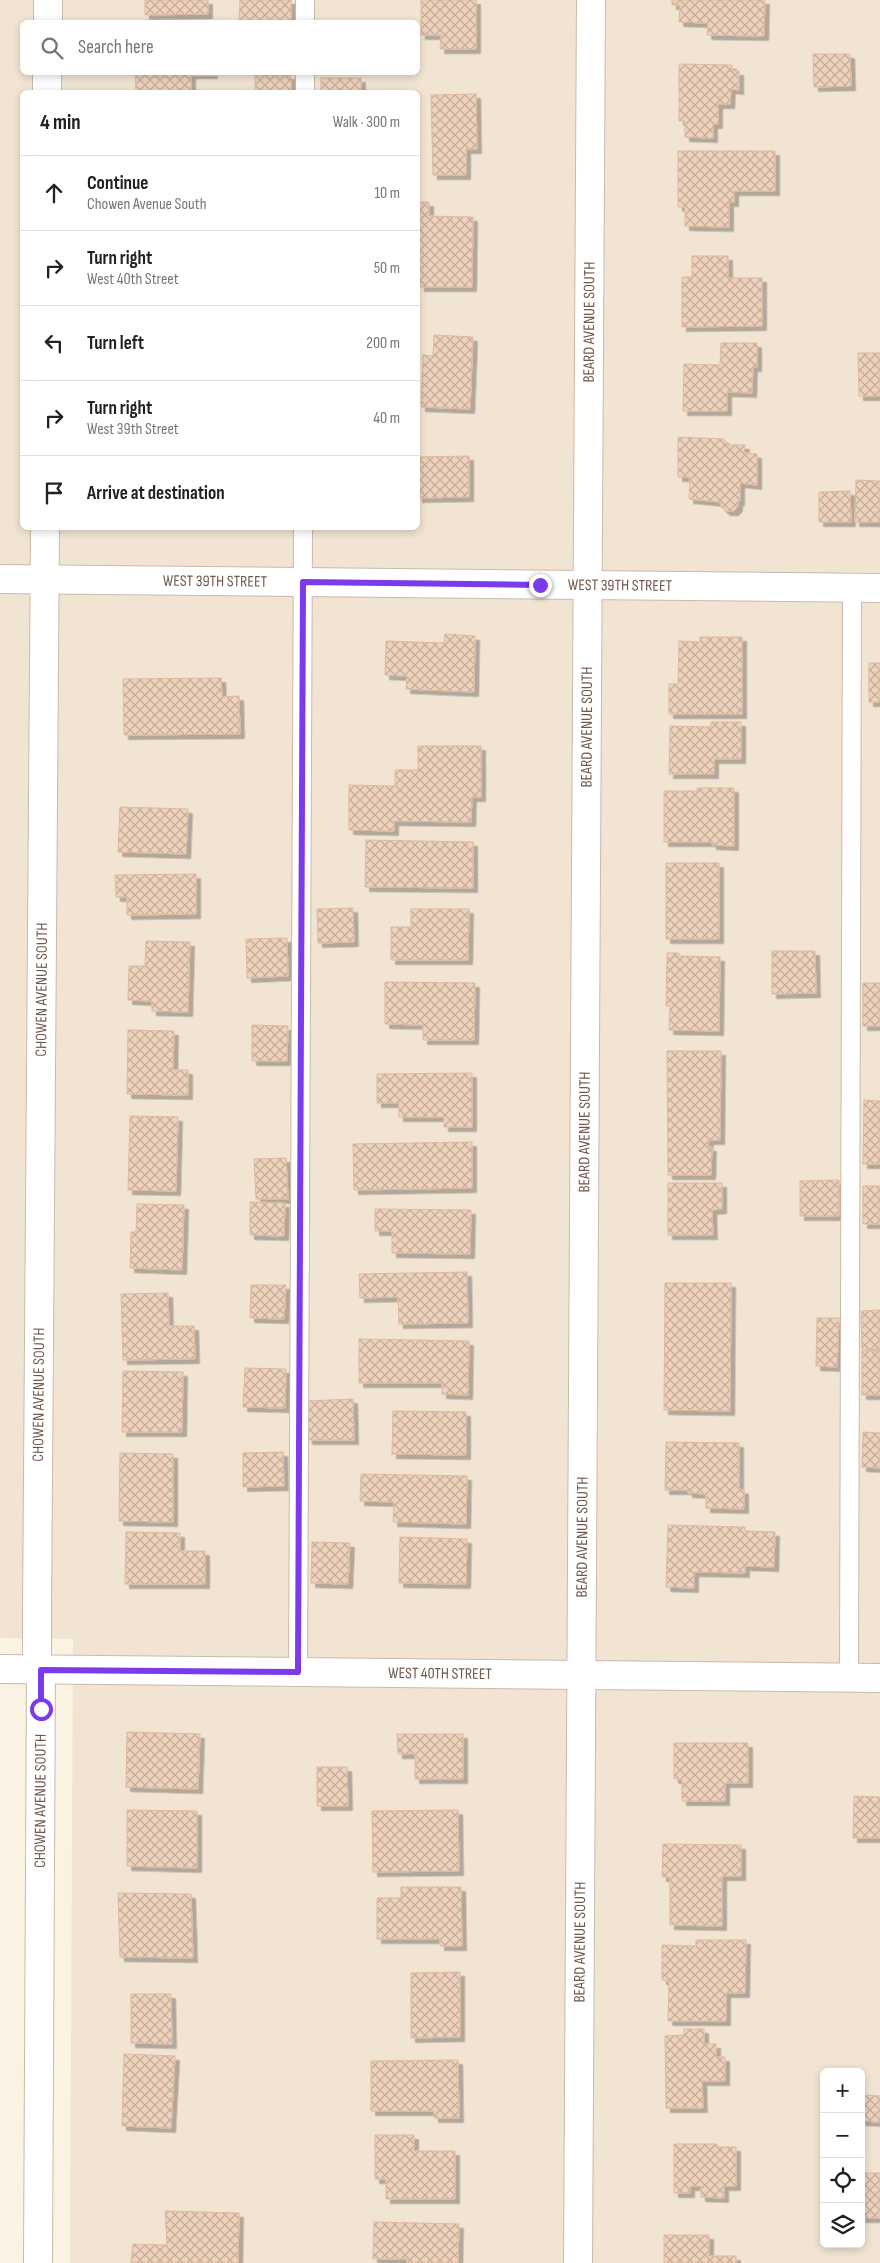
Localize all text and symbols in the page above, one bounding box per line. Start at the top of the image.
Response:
search box [20,20,420,75]
icon: search [38,34,66,62]
text: Search here [78,36,154,59]
text: 4 min [40,110,81,135]
text: Walk · 300 m [333,113,400,132]
text: Continue [87,172,148,195]
icon: ahead [40,179,68,207]
text: 10 m [374,184,400,203]
text: Chowen Avenue South [87,195,207,214]
text: Turn right [87,247,152,270]
icon: right [40,254,68,282]
text: 50 m [374,259,400,278]
street label: BEARD AVENUE SOUTH [579,261,599,383]
text: West 40th Street [87,270,179,289]
icon: left [40,329,68,357]
text: Turn left [87,332,144,355]
text: 200 m [366,334,400,353]
text: Turn right [87,397,152,420]
icon: right [40,404,68,432]
text: 40 m [373,409,400,428]
text: West 39th Street [87,420,179,439]
icon: arrive [40,479,68,507]
text: Arrive at destination [87,482,225,505]
street label: WEST 39TH STREET [163,571,268,591]
route end [529,574,552,597]
street label: WEST 39TH STREET [568,575,673,595]
street label: BEARD AVENUE SOUTH [577,666,597,788]
street label: CHOWEN AVENUE SOUTH [32,923,52,1057]
street label: BEARD AVENUE SOUTH [575,1071,594,1193]
street label: CHOWEN AVENUE SOUTH [29,1328,49,1462]
street label: BEARD AVENUE SOUTH [572,1476,592,1598]
street label: WEST 40TH STREET [388,1663,492,1684]
route start [30,1698,53,1721]
street label: CHOWEN AVENUE SOUTH [30,1734,50,1868]
street label: BEARD AVENUE SOUTH [570,1881,590,2003]
map controls [820,2068,865,2248]
button: + [820,2068,865,2113]
button: − [820,2113,865,2158]
button: locate [820,2158,865,2203]
button: layers [820,2203,865,2248]

